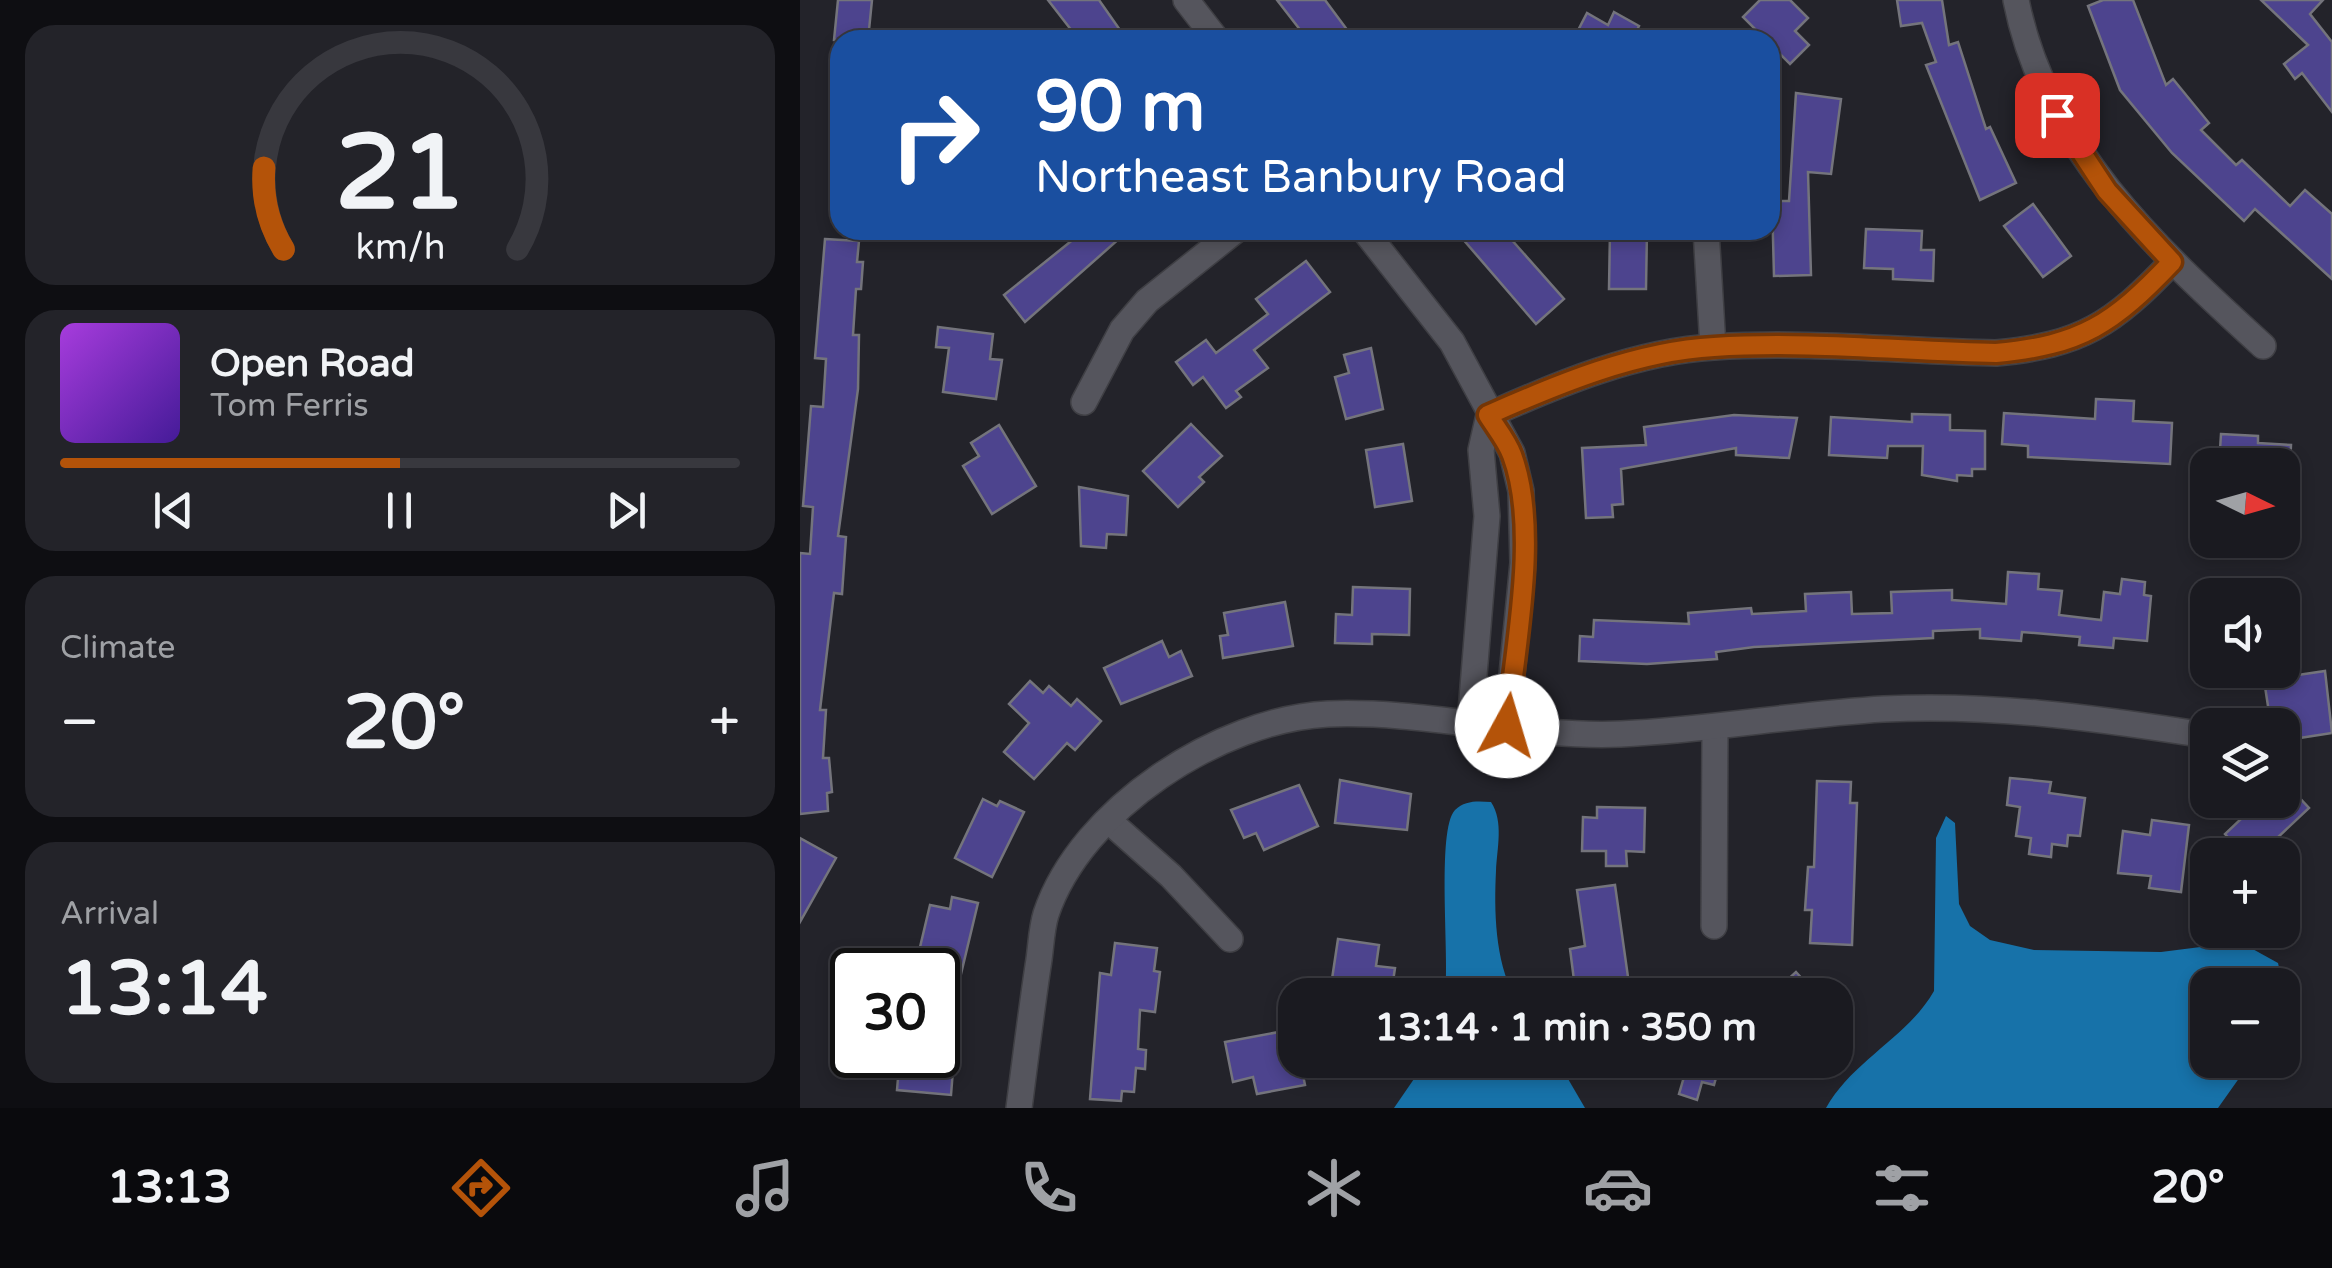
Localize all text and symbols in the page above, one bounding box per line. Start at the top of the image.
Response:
text: 90 m [1035,66,1205,150]
icon: right [870,70,1000,200]
pin [2015,73,2100,158]
icon: arrive [2030,88,2085,143]
text: 21 [335,112,465,237]
text: Northeast Banbury Road [1035,151,1567,205]
text: km/h [355,226,445,269]
text: Open Road [210,341,415,387]
text: Tom Ferris [210,387,369,425]
north arrow [2190,448,2300,558]
map controls [2190,448,2300,1078]
icon: previous [146,483,201,538]
icon: pause [372,483,427,538]
icon: next [599,483,654,538]
button: sound [2190,578,2300,688]
text: Climate [60,629,175,667]
position arrow [1455,674,1559,778]
text: 20° [343,678,465,768]
text: − [60,690,99,756]
text: + [709,690,740,756]
button: layers [2190,708,2300,818]
button: + [2190,838,2300,948]
text: Arrival [60,895,159,933]
text: 13:14 [60,944,268,1034]
speed limit sign: 30 [830,948,960,1078]
button: − [2190,968,2300,1078]
text: 13:14 · 1 min · 350 m [1374,1005,1757,1051]
icon: directions [446,1153,516,1223]
icon: music [730,1153,800,1223]
icon: phone [1014,1153,1084,1223]
icon: climate [1299,1153,1369,1223]
icon: car [1583,1153,1653,1223]
icon: filters [1867,1153,1937,1223]
text: 13:13 [107,1161,232,1215]
text: 20° [2151,1161,2225,1215]

